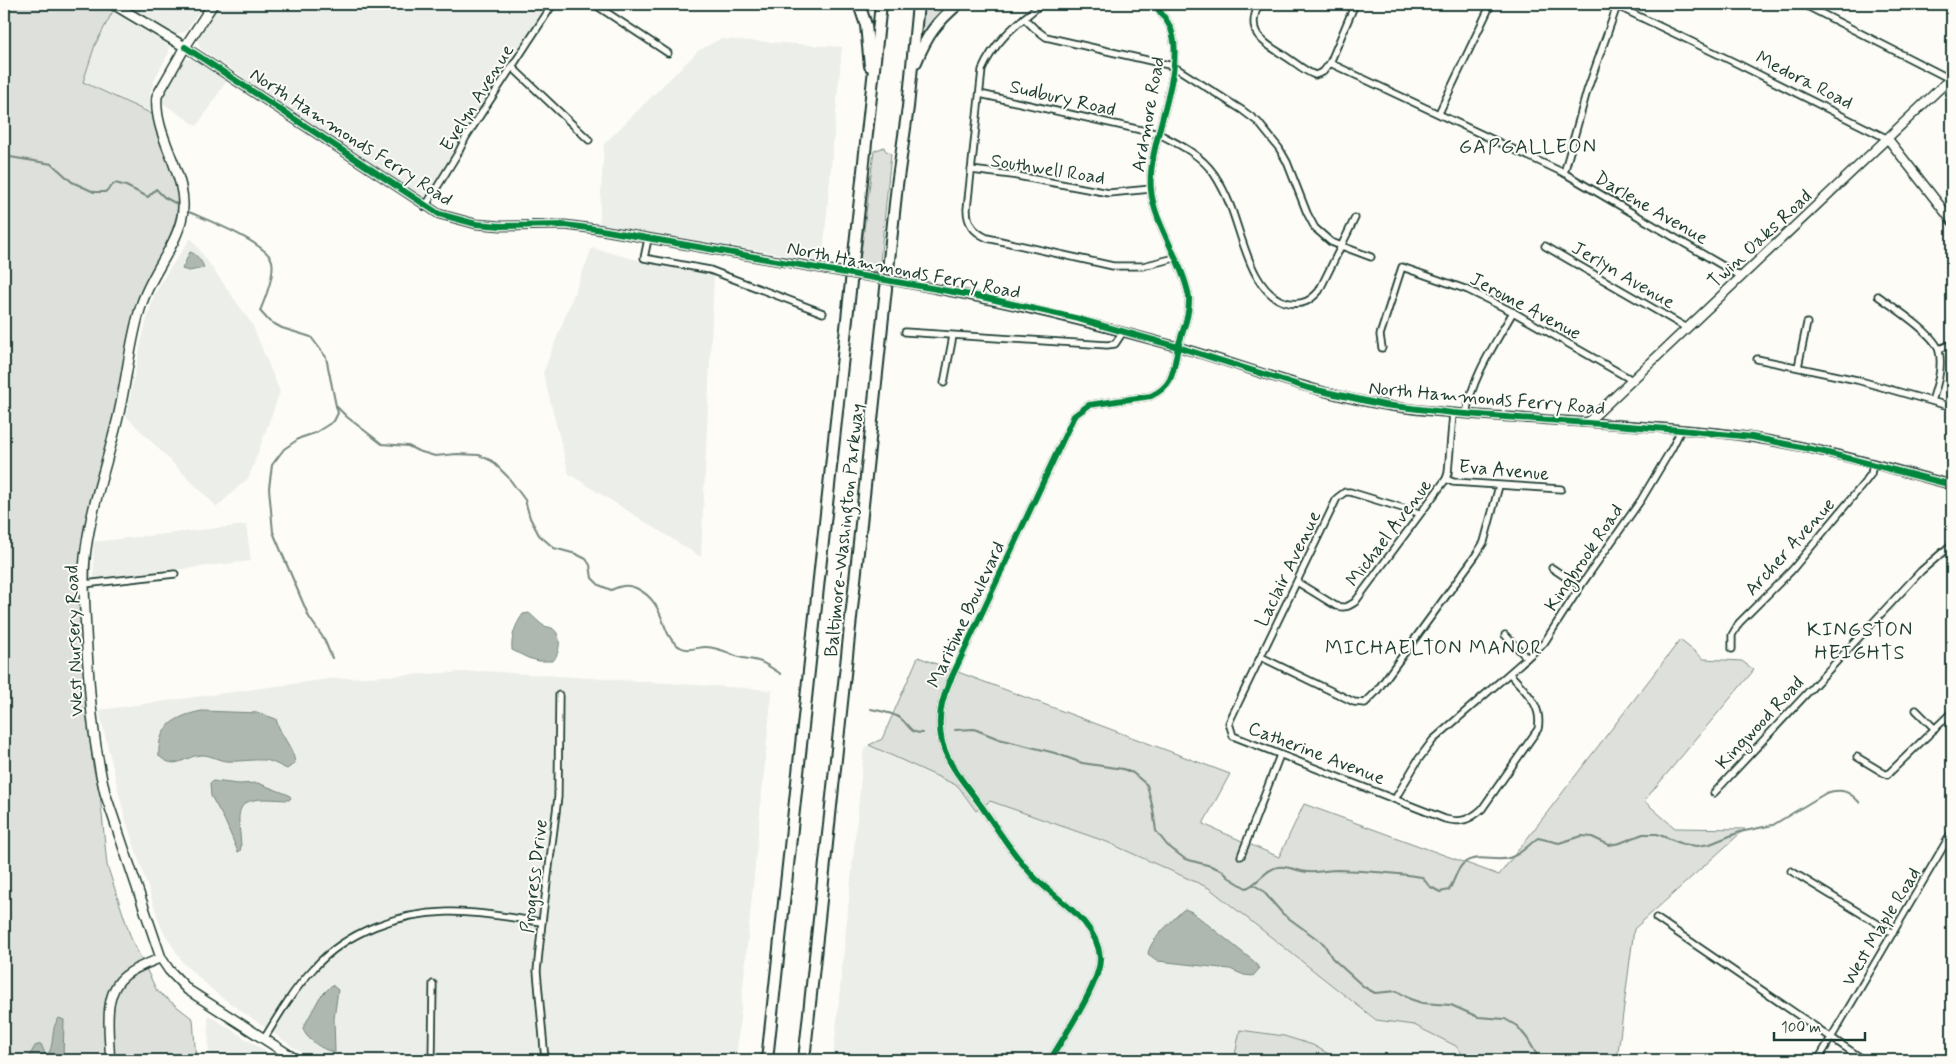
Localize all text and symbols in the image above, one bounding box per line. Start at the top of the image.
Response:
street label: Evelyn Avenue [434,39,520,156]
street label: Medora Road [1751,45,1857,116]
street label: Ardmore Road [1126,55,1171,174]
street label: North Hammonds Ferry Road [244,62,457,213]
street label: Sudbury Road [1007,74,1118,123]
district label: GAPGALLEON [1459,134,1597,161]
street label: Southwell Road [989,148,1107,191]
street label: Darlene Avenue [1590,166,1712,251]
street label: Twin Oaks Road [1703,184,1818,294]
street label: North Hammonds Ferry Road [785,236,1023,306]
street label: Jerlyn Avenue [1567,236,1679,316]
street label: Jerome Avenue [1465,267,1585,346]
street label: North Hammonds Ferry Road [1368,376,1606,422]
street label: Baltimore-Washington Parkway [819,402,873,659]
street label: Eva Avenue [1458,454,1550,487]
street label: Michael Avenue [1340,474,1438,592]
street label: Archer Avenue [1739,493,1841,601]
street label: Kingbrook Road [1539,499,1631,618]
street label: Laclair Avenue [1249,506,1327,631]
street label: Maritime Boulevard [921,537,1011,692]
street label: West Nursery Road [59,565,90,717]
district label: KINGSTON HEIGHTS [1807,617,1913,667]
district label: MICHAELTON MANOR [1325,635,1543,662]
street label: Kingwood Road [1710,671,1811,777]
street label: Catherine Avenue [1244,716,1389,791]
street label: Progress Drive [515,818,555,935]
street label: West Maple Road [1836,863,1927,991]
scale bar [1774,1009,1865,1041]
text: 100 m [1781,1018,1821,1038]

